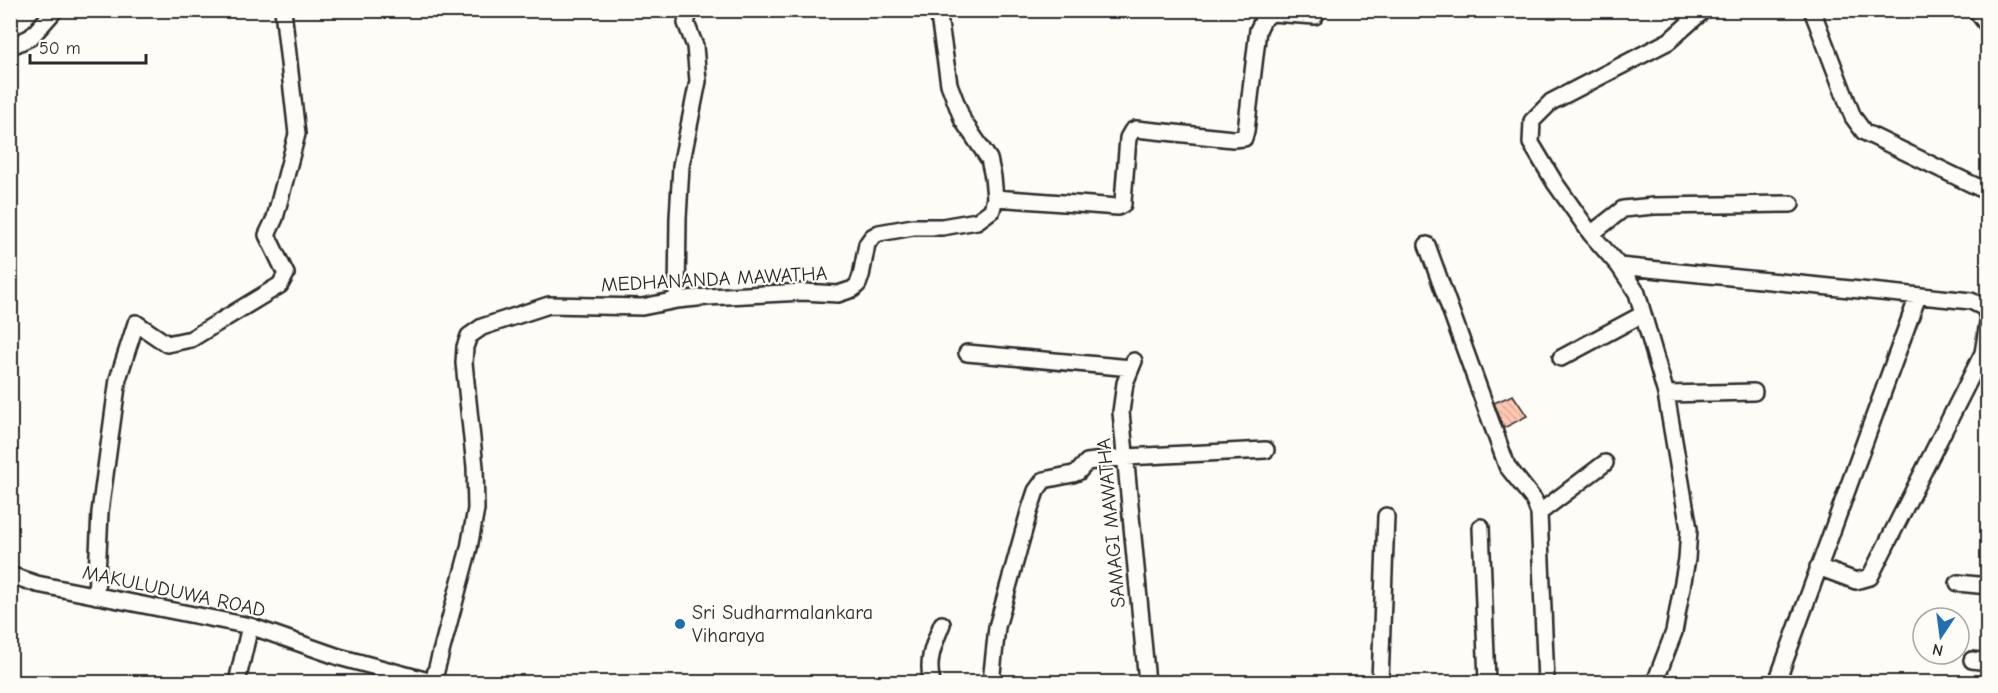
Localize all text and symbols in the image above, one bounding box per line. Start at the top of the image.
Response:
scale bar [30,27,146,65]
text: 50 m [39,38,81,59]
street label: MEDHANANDA MAWATHA [600,262,828,296]
street label: SAMAGI MAWATHA [1092,437,1130,609]
street label: MAKULUDUWA ROAD [80,560,268,622]
place label: Sri Sudharmalankara Viharaya [692,601,873,647]
north arrow [1911,606,1971,666]
marker: Sri Sudharmalankara Viharaya [673,617,687,631]
text: N [1931,640,1945,660]

